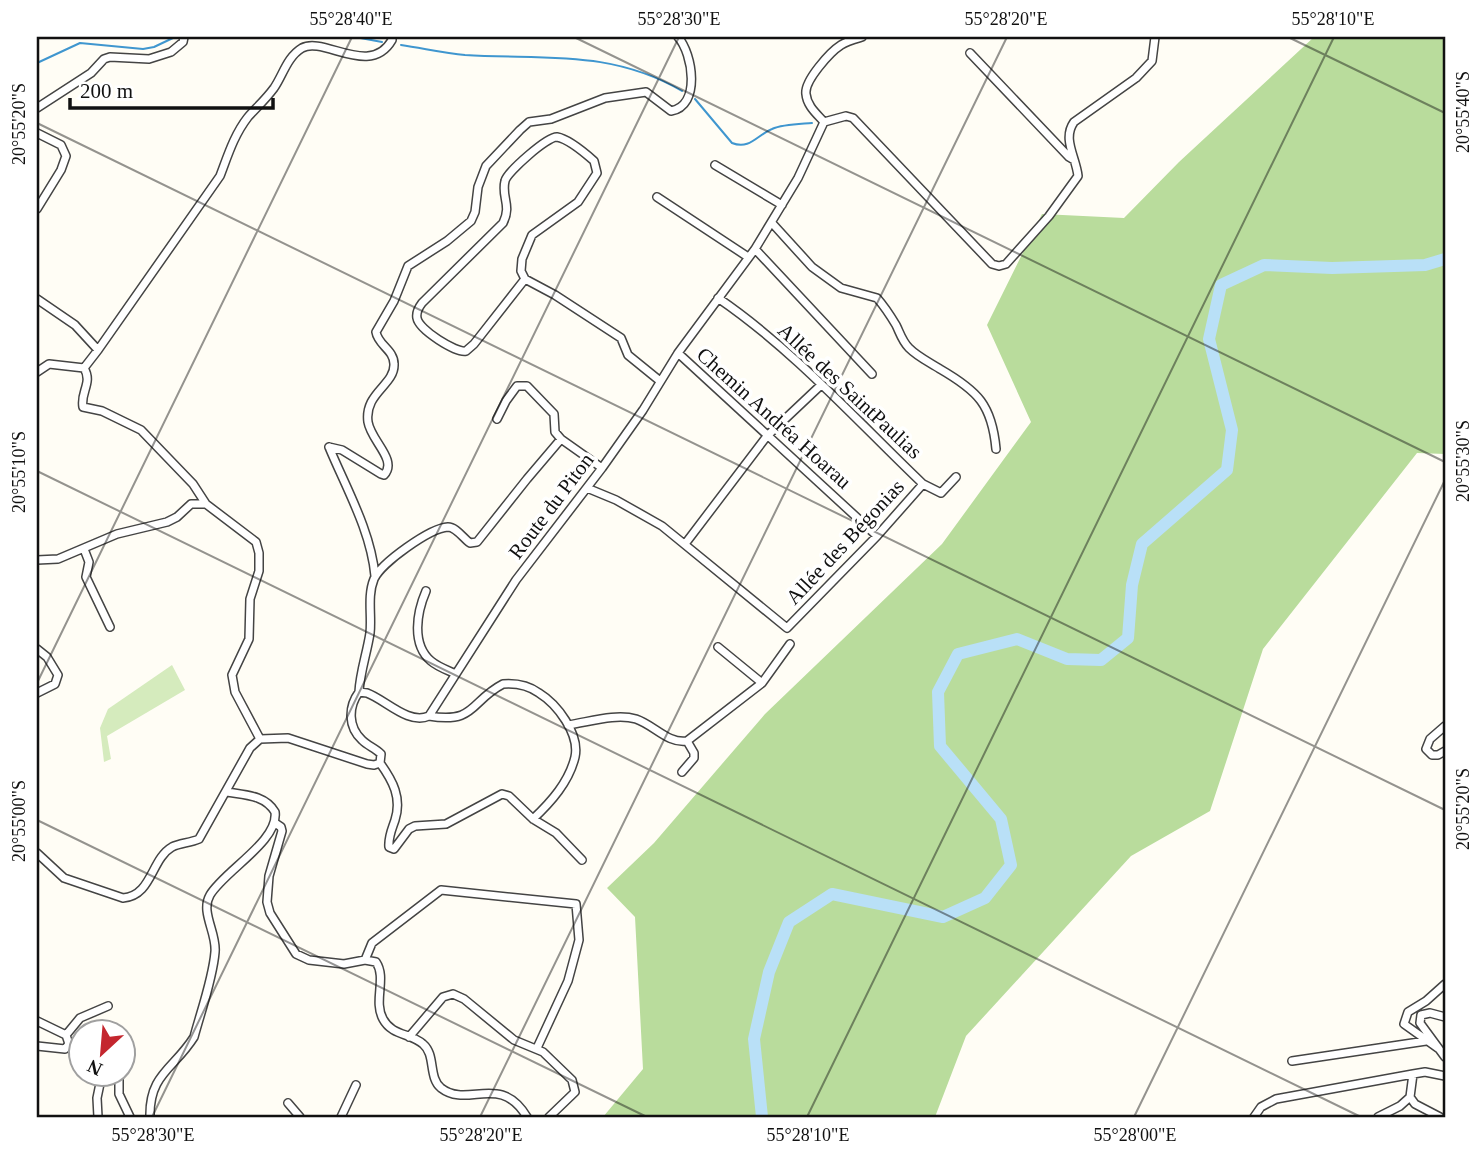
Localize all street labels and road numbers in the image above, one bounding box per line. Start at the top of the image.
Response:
street label: Allée des SaintPaulias [773,318,927,464]
street label: Chemin Andréa Hoarau [692,342,857,494]
street label: Route du Piton [503,448,599,564]
street label: Allée des Bégonias [781,475,909,609]

